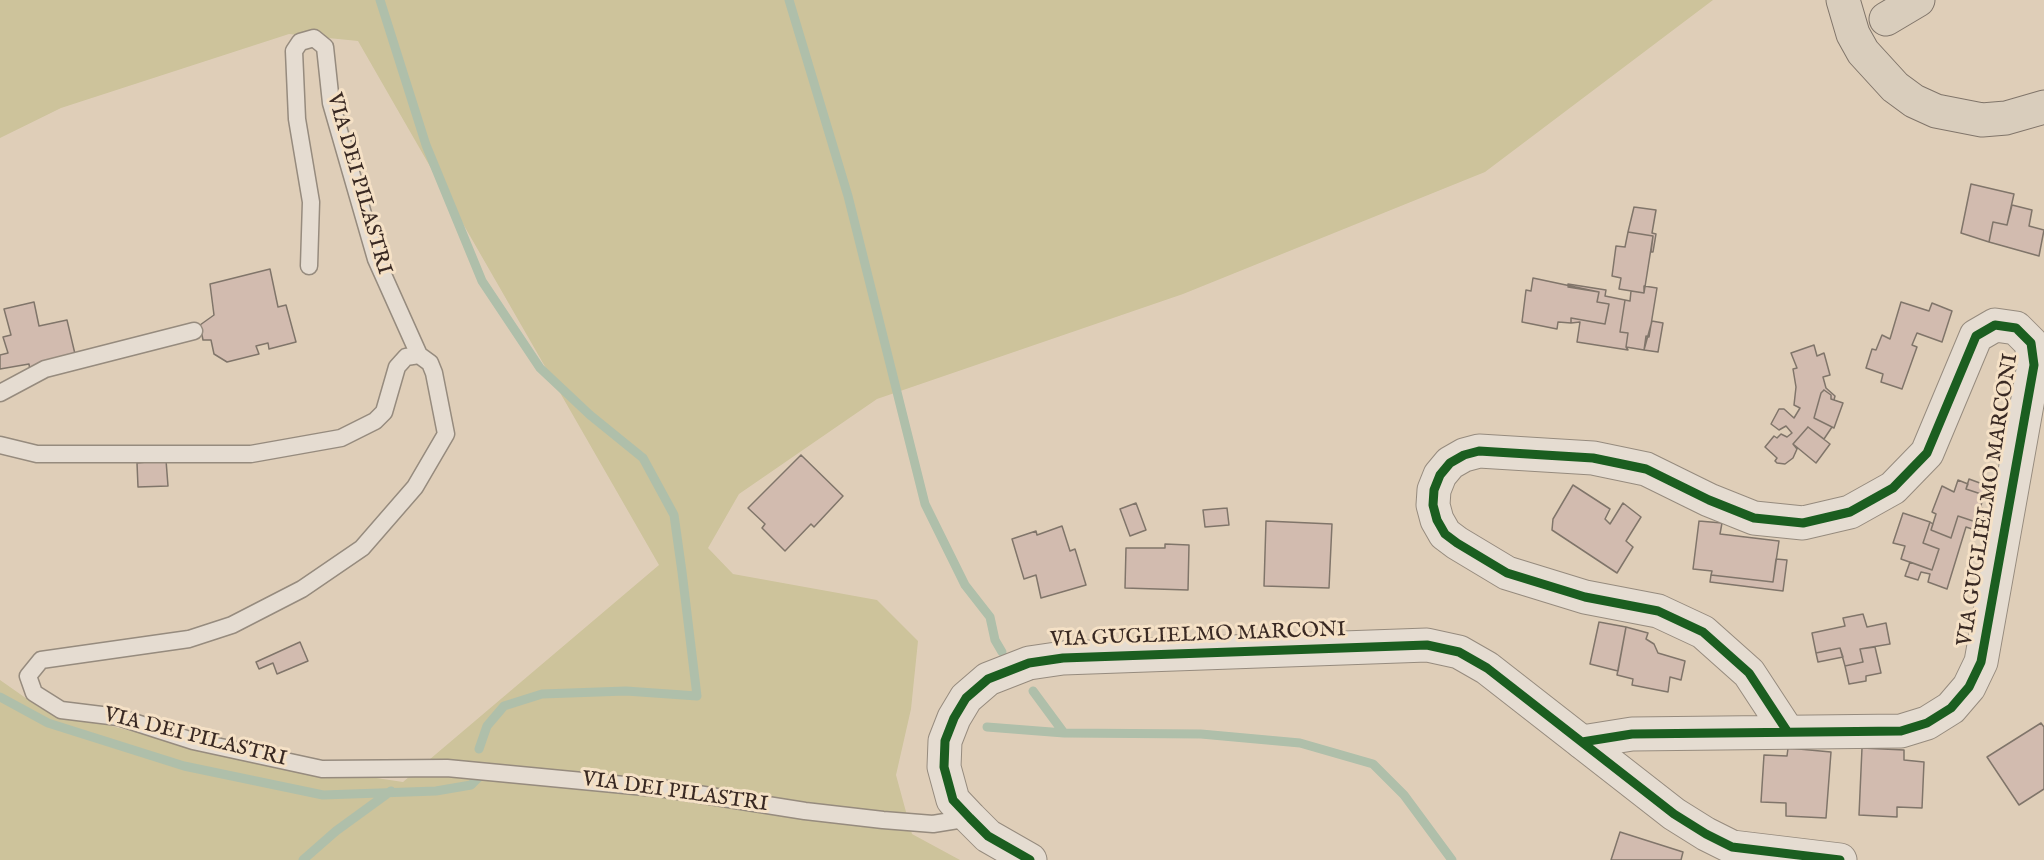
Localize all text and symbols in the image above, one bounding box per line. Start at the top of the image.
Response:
street label: VIA DEI PILASTRI [320,90,396,278]
street label: VIA GUGLIELMO MARCONI [1953,352,2025,648]
street label: VIA GUGLIELMO MARCONI [1050,618,1346,654]
street label: VIA DEI PILASTRI [101,703,289,773]
street label: VIA DEI PILASTRI [580,767,770,819]

